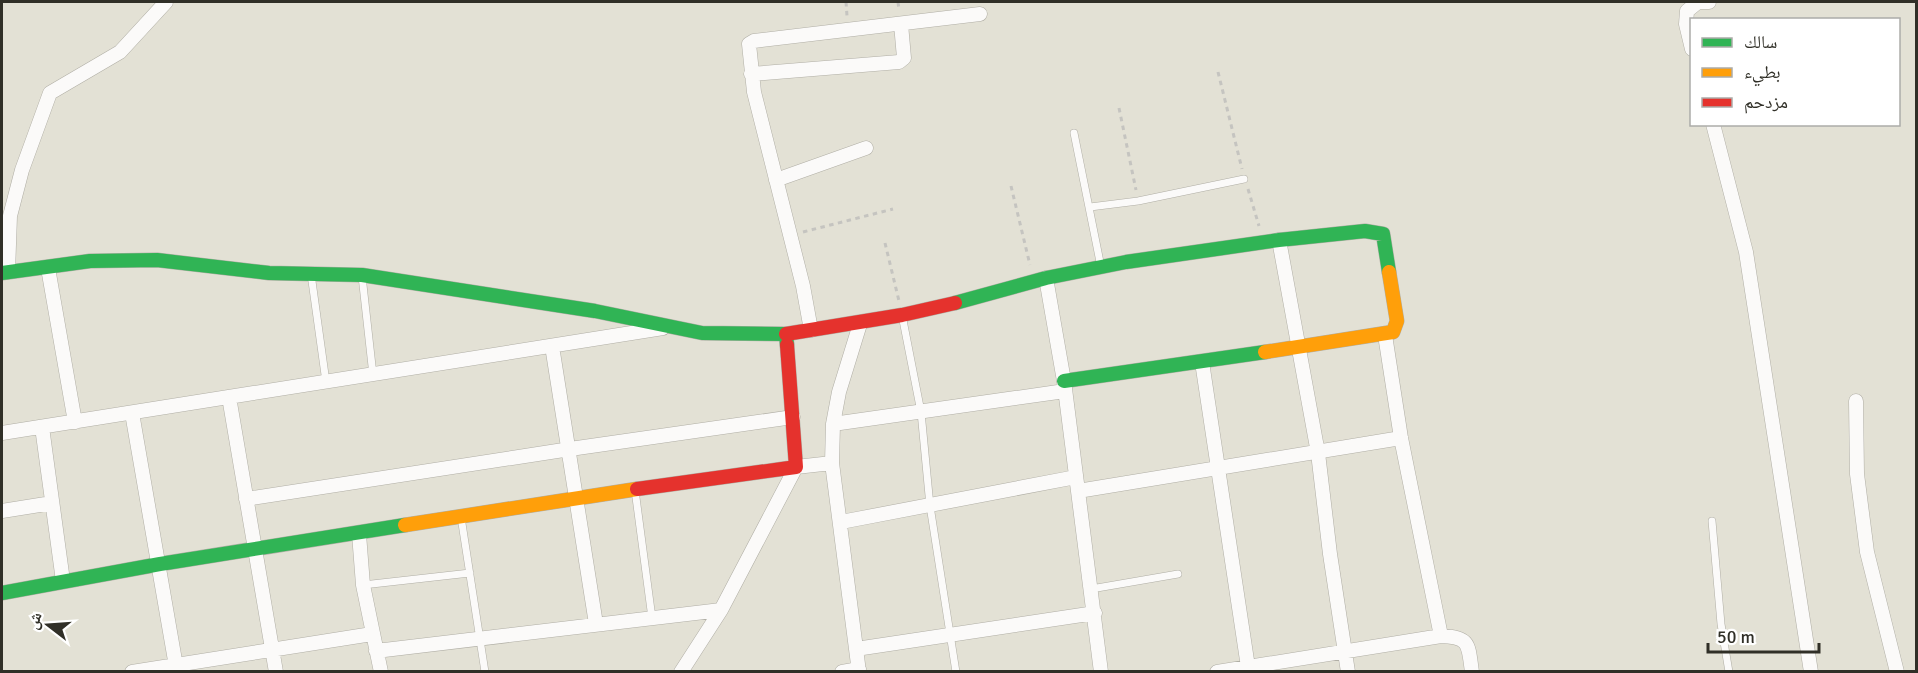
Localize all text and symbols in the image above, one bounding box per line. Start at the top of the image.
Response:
legend [1690,18,1900,126]
text: سالك [1744,31,1777,53]
text: بطيء [1744,61,1781,87]
text: مزدحم [1744,91,1788,114]
north arrow [18,595,78,655]
text: ش [23,610,47,632]
scale bar [1708,616,1819,654]
text: 50 m [1717,626,1755,648]

